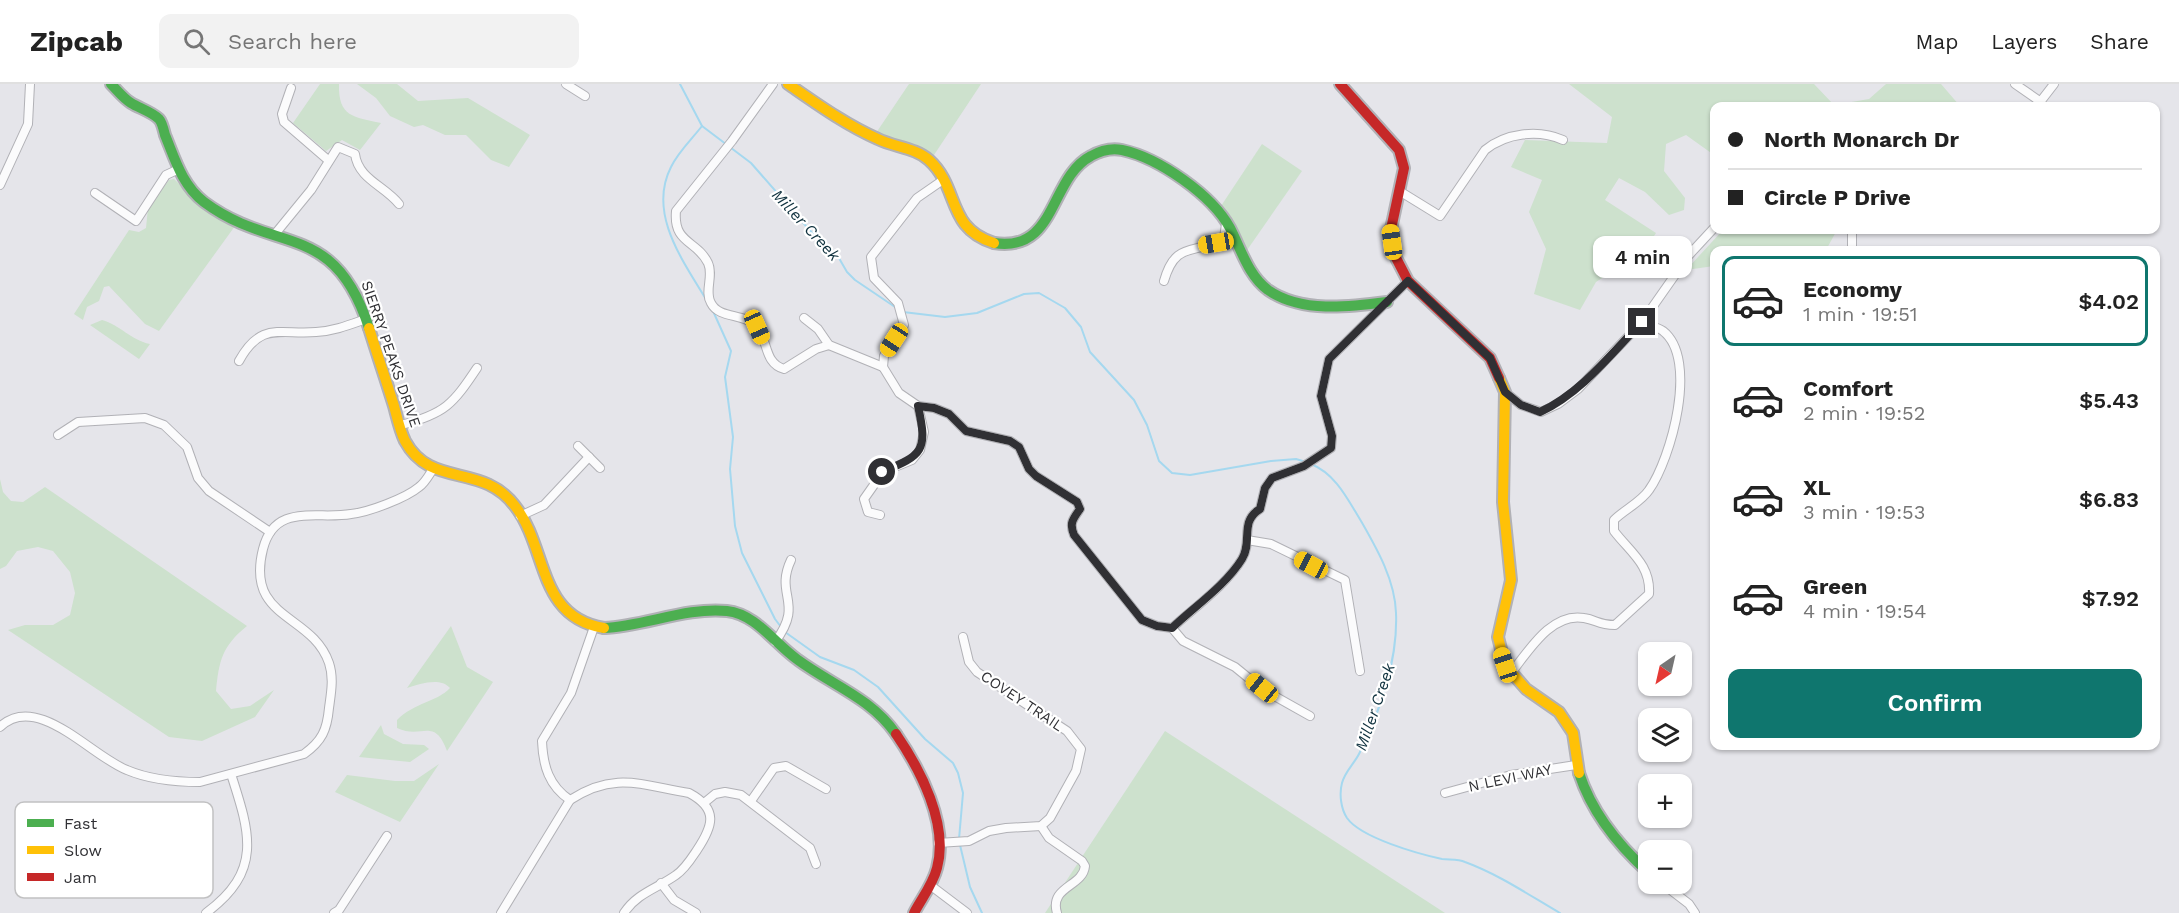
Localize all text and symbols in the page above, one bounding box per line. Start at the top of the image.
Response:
search box [159,14,579,68]
text: Zipcab [30,25,123,58]
icon: search [180,25,213,58]
text: Search here [228,29,357,54]
text: Map [1915,29,1958,54]
text: Layers [1991,29,2057,54]
text: Share [2090,29,2149,54]
text: North Monarch Dr [1764,127,1959,152]
water label: Miller Creek [768,185,845,266]
text: Circle P Drive [1764,185,1911,210]
car [1381,223,1403,261]
car [1197,231,1235,255]
callout: 4 min [1592,235,1692,277]
text: 4 min [1615,245,1670,269]
icon: car [1731,274,1785,328]
text: Economy [1803,277,1902,302]
street label: SIERRY PEAKS DRIVE [357,278,425,430]
text: $4.02 [2078,289,2139,314]
text: 1 min · 19:51 [1803,302,1918,326]
car [741,307,773,347]
route end [1628,308,1655,335]
car [877,320,911,360]
icon: car [1731,373,1785,427]
text: Comfort [1803,376,1893,401]
text: $5.43 [2079,388,2139,413]
text: 2 min · 19:52 [1803,401,1925,425]
route start [868,458,895,485]
icon: car [1731,472,1785,526]
text: XL [1803,475,1831,500]
text: $6.83 [2079,487,2139,512]
text: 3 min · 19:53 [1803,500,1925,524]
car [1291,549,1331,581]
icon: car [1731,571,1785,625]
text: Green [1803,574,1867,599]
text: $7.92 [2082,586,2139,611]
text: 4 min · 19:54 [1803,599,1926,623]
north arrow [1638,642,1692,696]
map controls [1638,642,1692,894]
car [1491,645,1519,685]
water label: Miller Creek [1351,660,1399,753]
street label: COVEY TRAIL [977,667,1067,735]
button: Confirm [1728,669,2142,738]
car [1242,670,1282,706]
button: layers [1638,708,1692,762]
street label: N LEVI WAY [1467,760,1554,796]
button: + [1638,774,1692,828]
legend [15,802,213,898]
text: Fast [64,814,97,833]
button: − [1638,840,1692,894]
text: Slow [64,841,102,860]
text: Jam [64,868,97,887]

